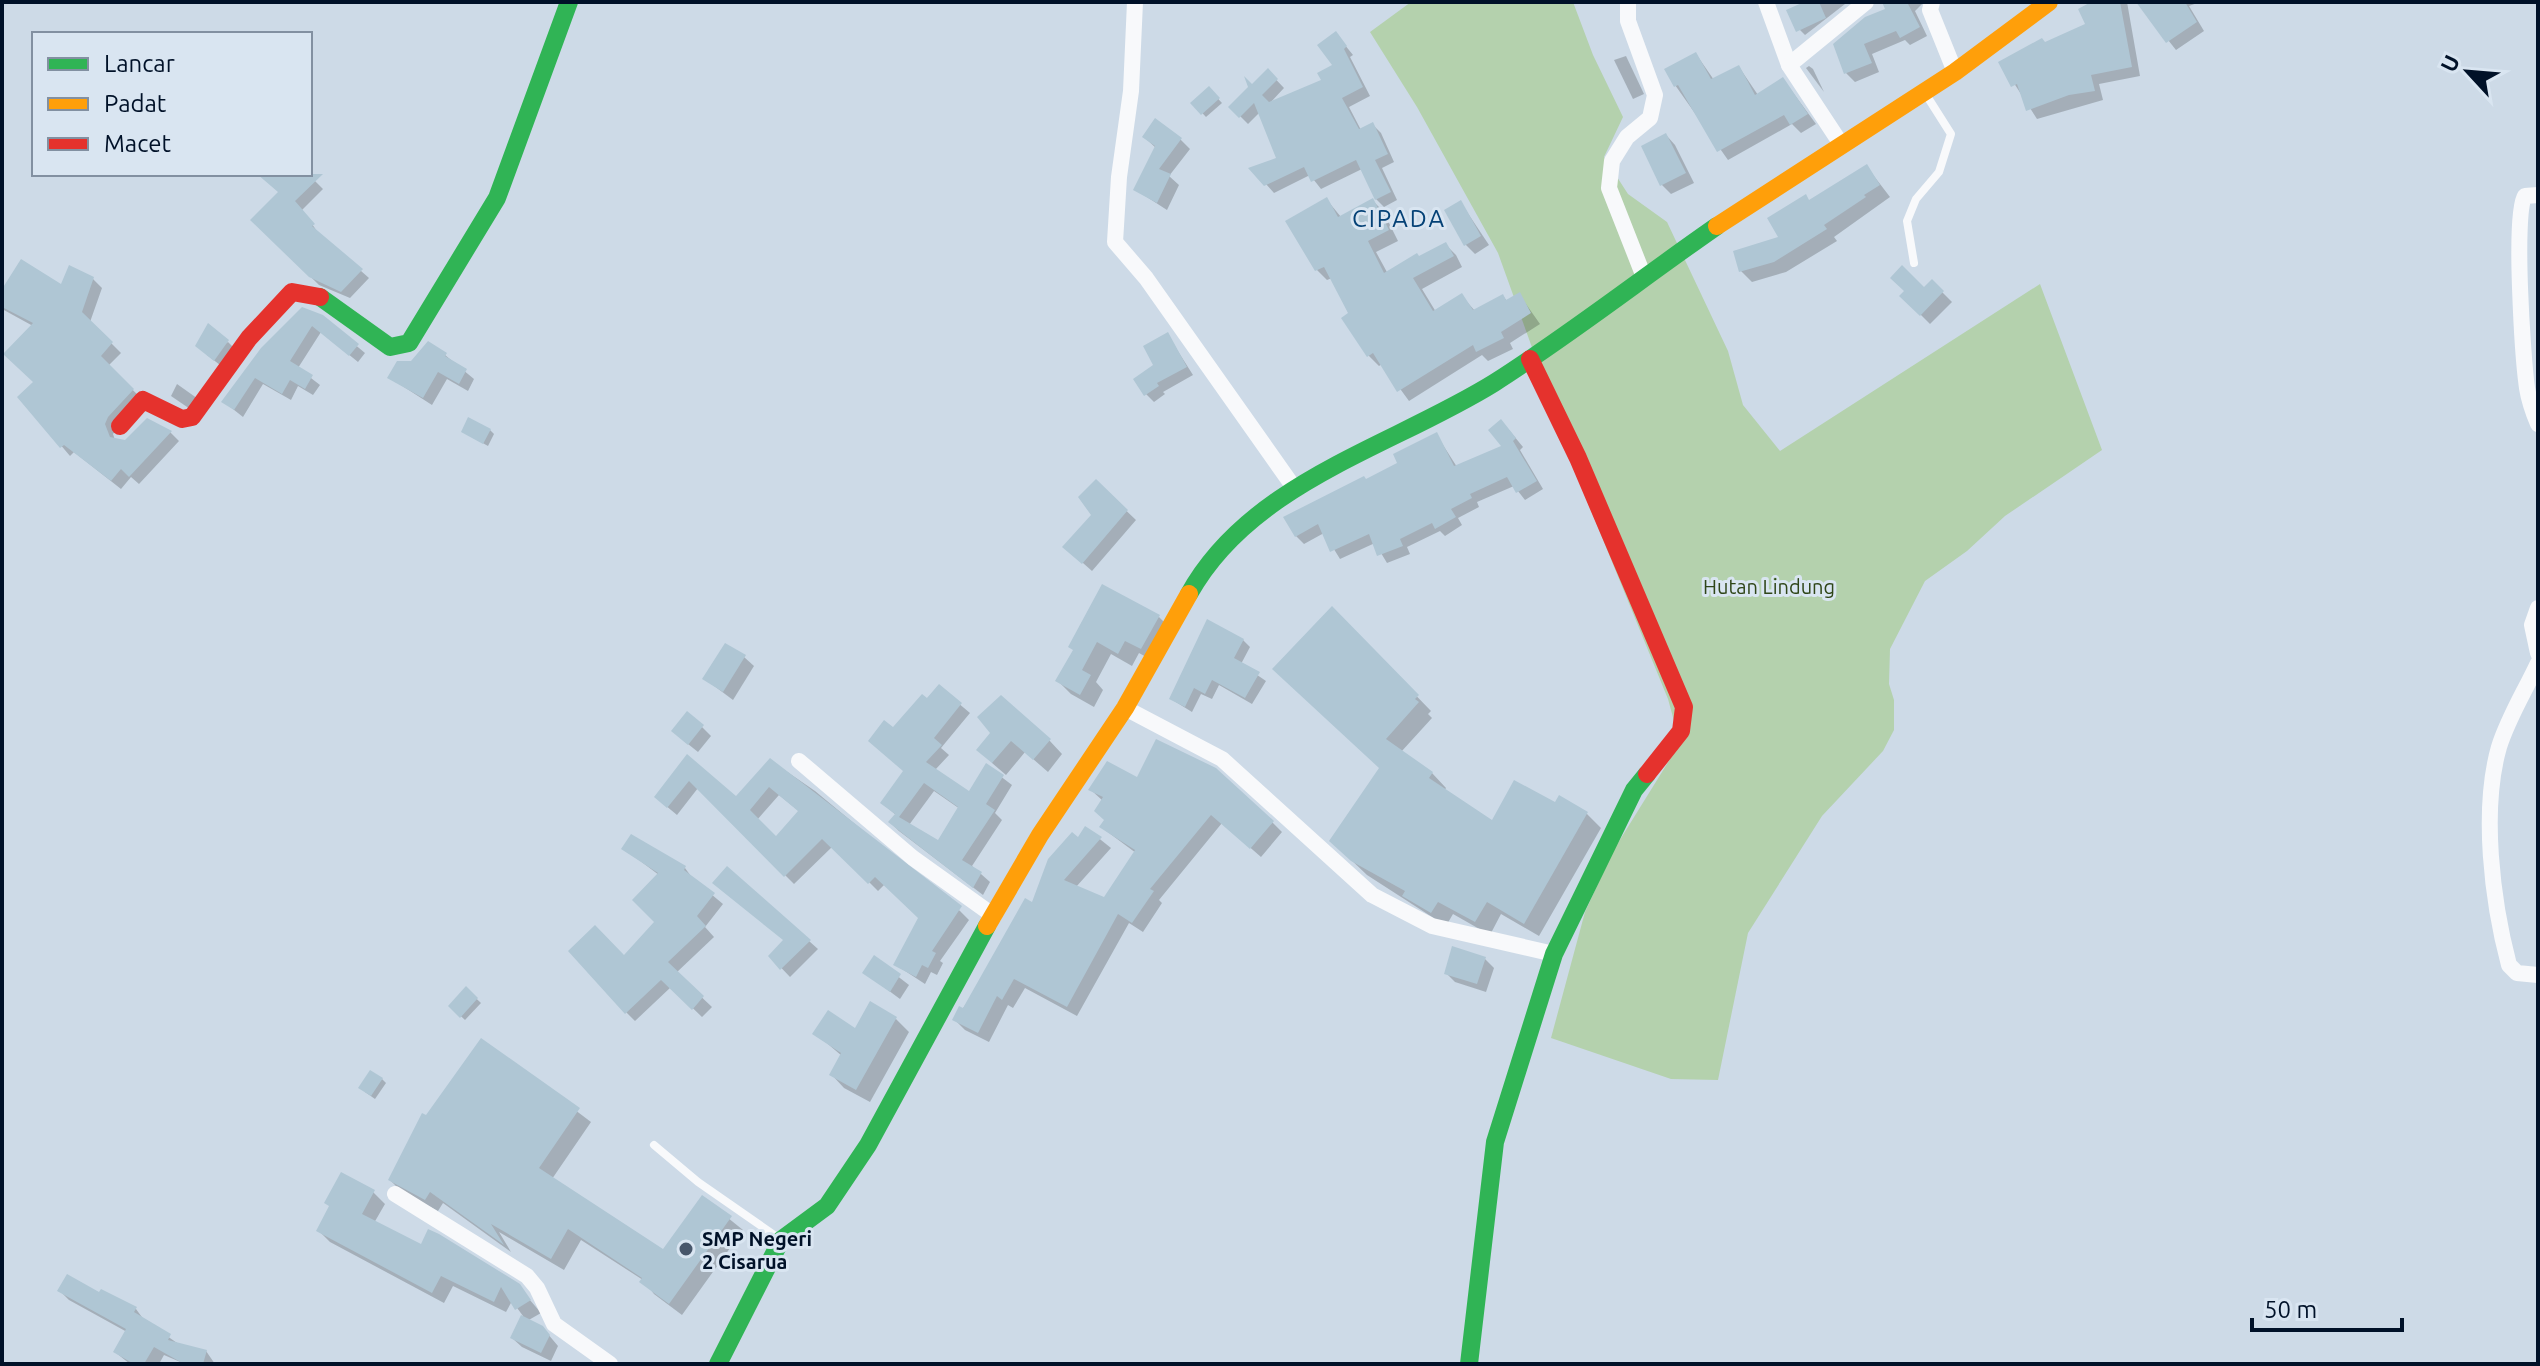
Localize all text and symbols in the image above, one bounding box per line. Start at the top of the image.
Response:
legend [32,32,312,176]
north arrow [2428,32,2508,112]
text: Lancar [104,50,175,77]
text: U [2435,51,2464,75]
text: Padat [104,90,167,117]
text: Macet [104,130,172,157]
district label: CIPADA [1352,205,1446,232]
park label: Hutan Lindung [1703,575,1835,598]
place label: SMP Negeri 2 Cisarua [702,1227,812,1273]
marker: SMP Negeri 2 Cisarua [677,1240,695,1258]
scale bar [2252,1282,2402,1332]
text: 50 m [2264,1296,2317,1323]

